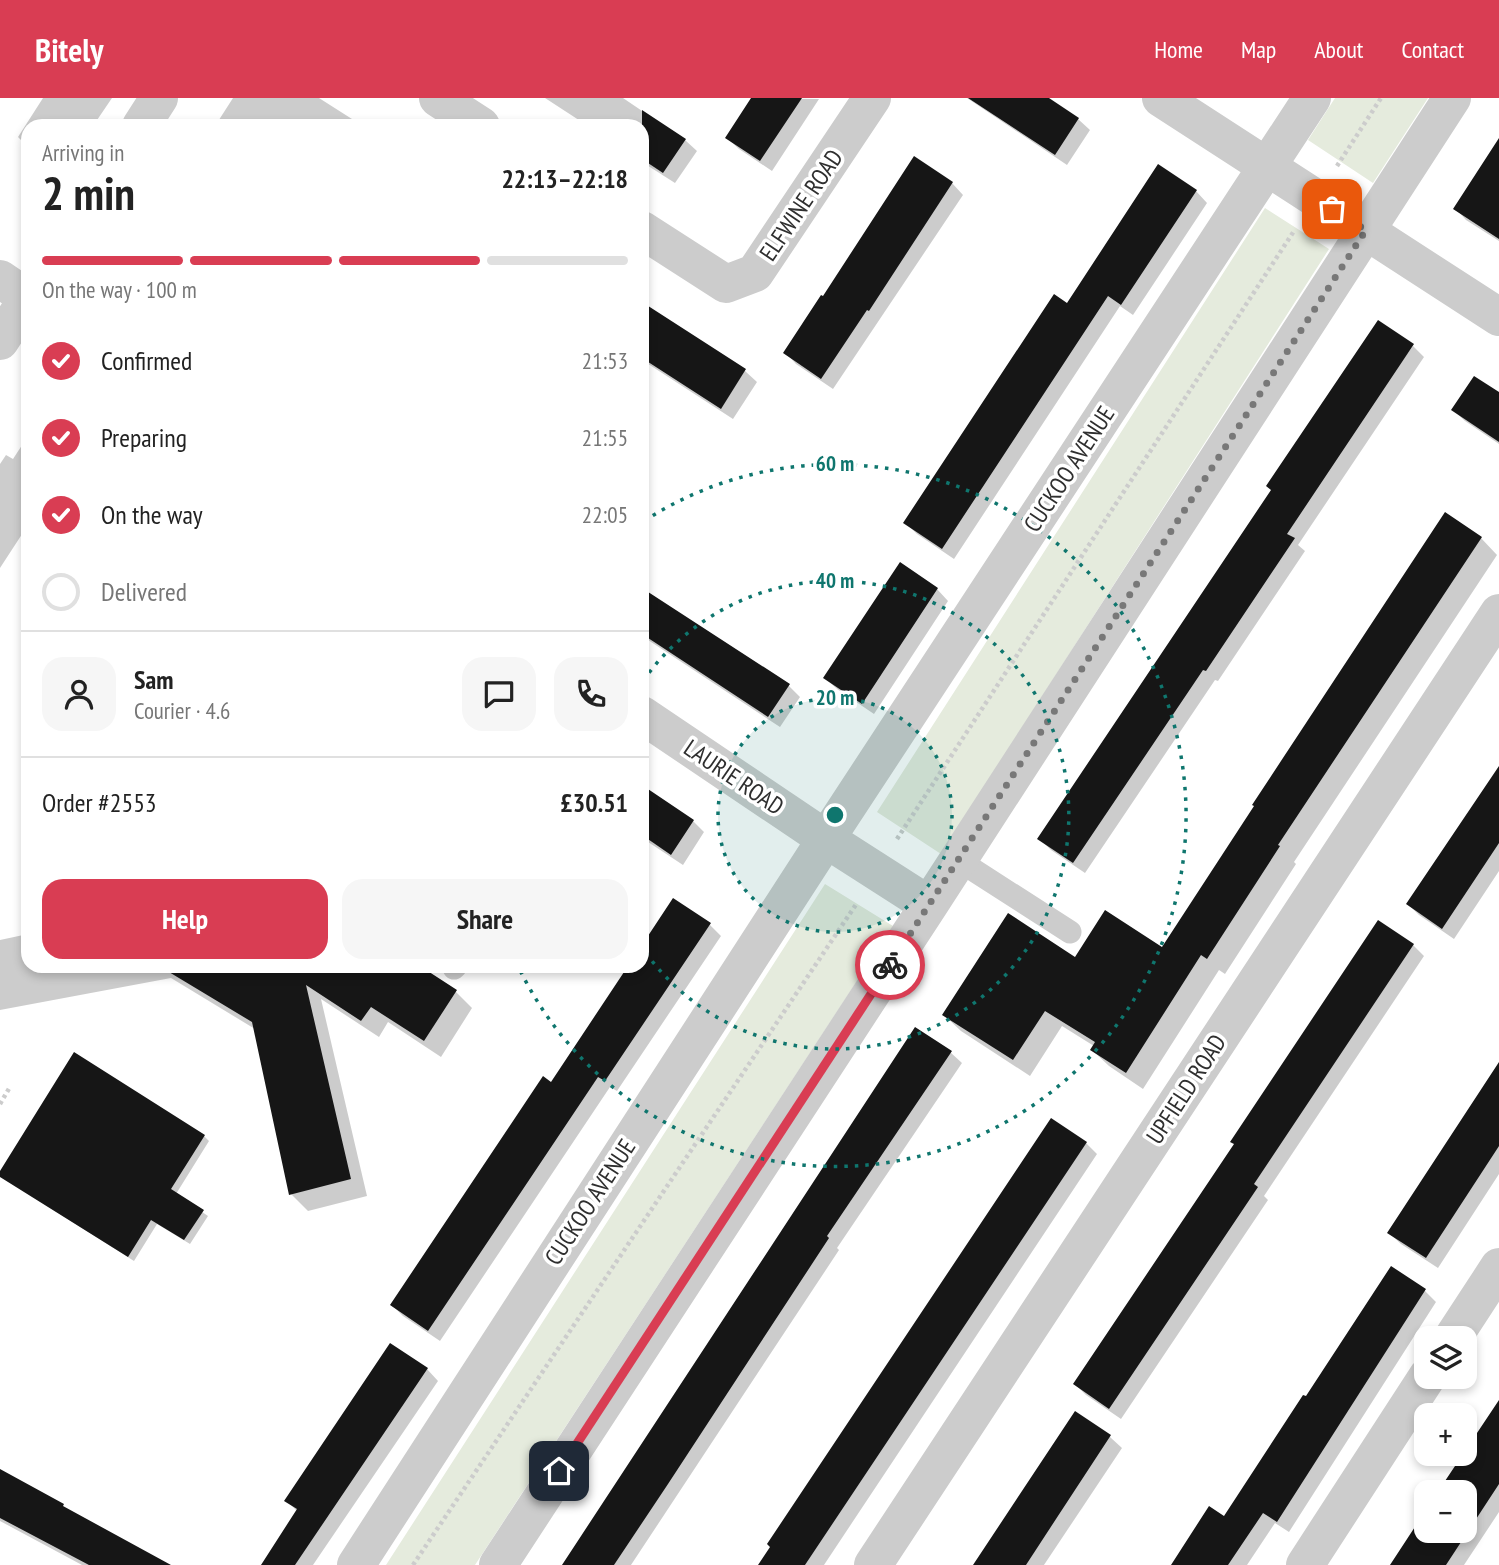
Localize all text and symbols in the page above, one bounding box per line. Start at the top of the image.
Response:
text: Bitely [35,28,104,71]
text: Home [1154,34,1203,65]
text: Map [1241,34,1276,65]
text: About [1314,34,1363,65]
text: Contact [1401,34,1464,65]
text: Arriving in [42,138,124,167]
street label: ELFWINE ROAD [752,143,850,267]
text: 22:13–22:18 [501,162,628,195]
text: 2 min [42,163,135,223]
pin [1302,179,1362,239]
icon: bag [1313,190,1351,228]
text: On the way · 100 m [42,275,197,304]
icon: check [42,342,80,380]
text: Confirmed [101,344,192,377]
text: 21:53 [582,346,628,375]
street label: CUCKOO AVENUE [1017,400,1121,538]
icon: check [42,419,80,457]
text: Preparing [101,421,187,454]
text: 21:55 [582,423,628,452]
text: 60 m [816,450,854,477]
icon: check [42,496,80,534]
text: On the way [101,498,203,531]
text: 22:05 [582,500,628,529]
text: 40 m [816,567,854,594]
text: Delivered [101,575,187,608]
button: person [42,657,116,731]
button: chat [462,657,536,731]
button: phone [554,657,628,731]
text: Sam [134,663,173,696]
text: 20 m [816,684,854,711]
text: Courier · 4.6 [134,696,230,725]
street label: LAURIE ROAD [678,732,790,822]
text: Order #2553 [42,786,157,819]
text: £30.51 [560,786,628,819]
centre of rings [823,803,847,827]
button: Help [42,879,328,959]
button: Share [342,879,628,959]
courier [855,930,925,1000]
icon: bike [871,946,909,984]
street label: UPFIELD ROAD [1139,1028,1233,1150]
street label: CUCKOO AVENUE [538,1133,642,1271]
map controls [1414,1326,1477,1543]
button: layers [1414,1326,1477,1389]
button: + [1414,1403,1477,1466]
pin [529,1441,589,1501]
icon: home [540,1452,578,1490]
button: − [1414,1480,1477,1543]

